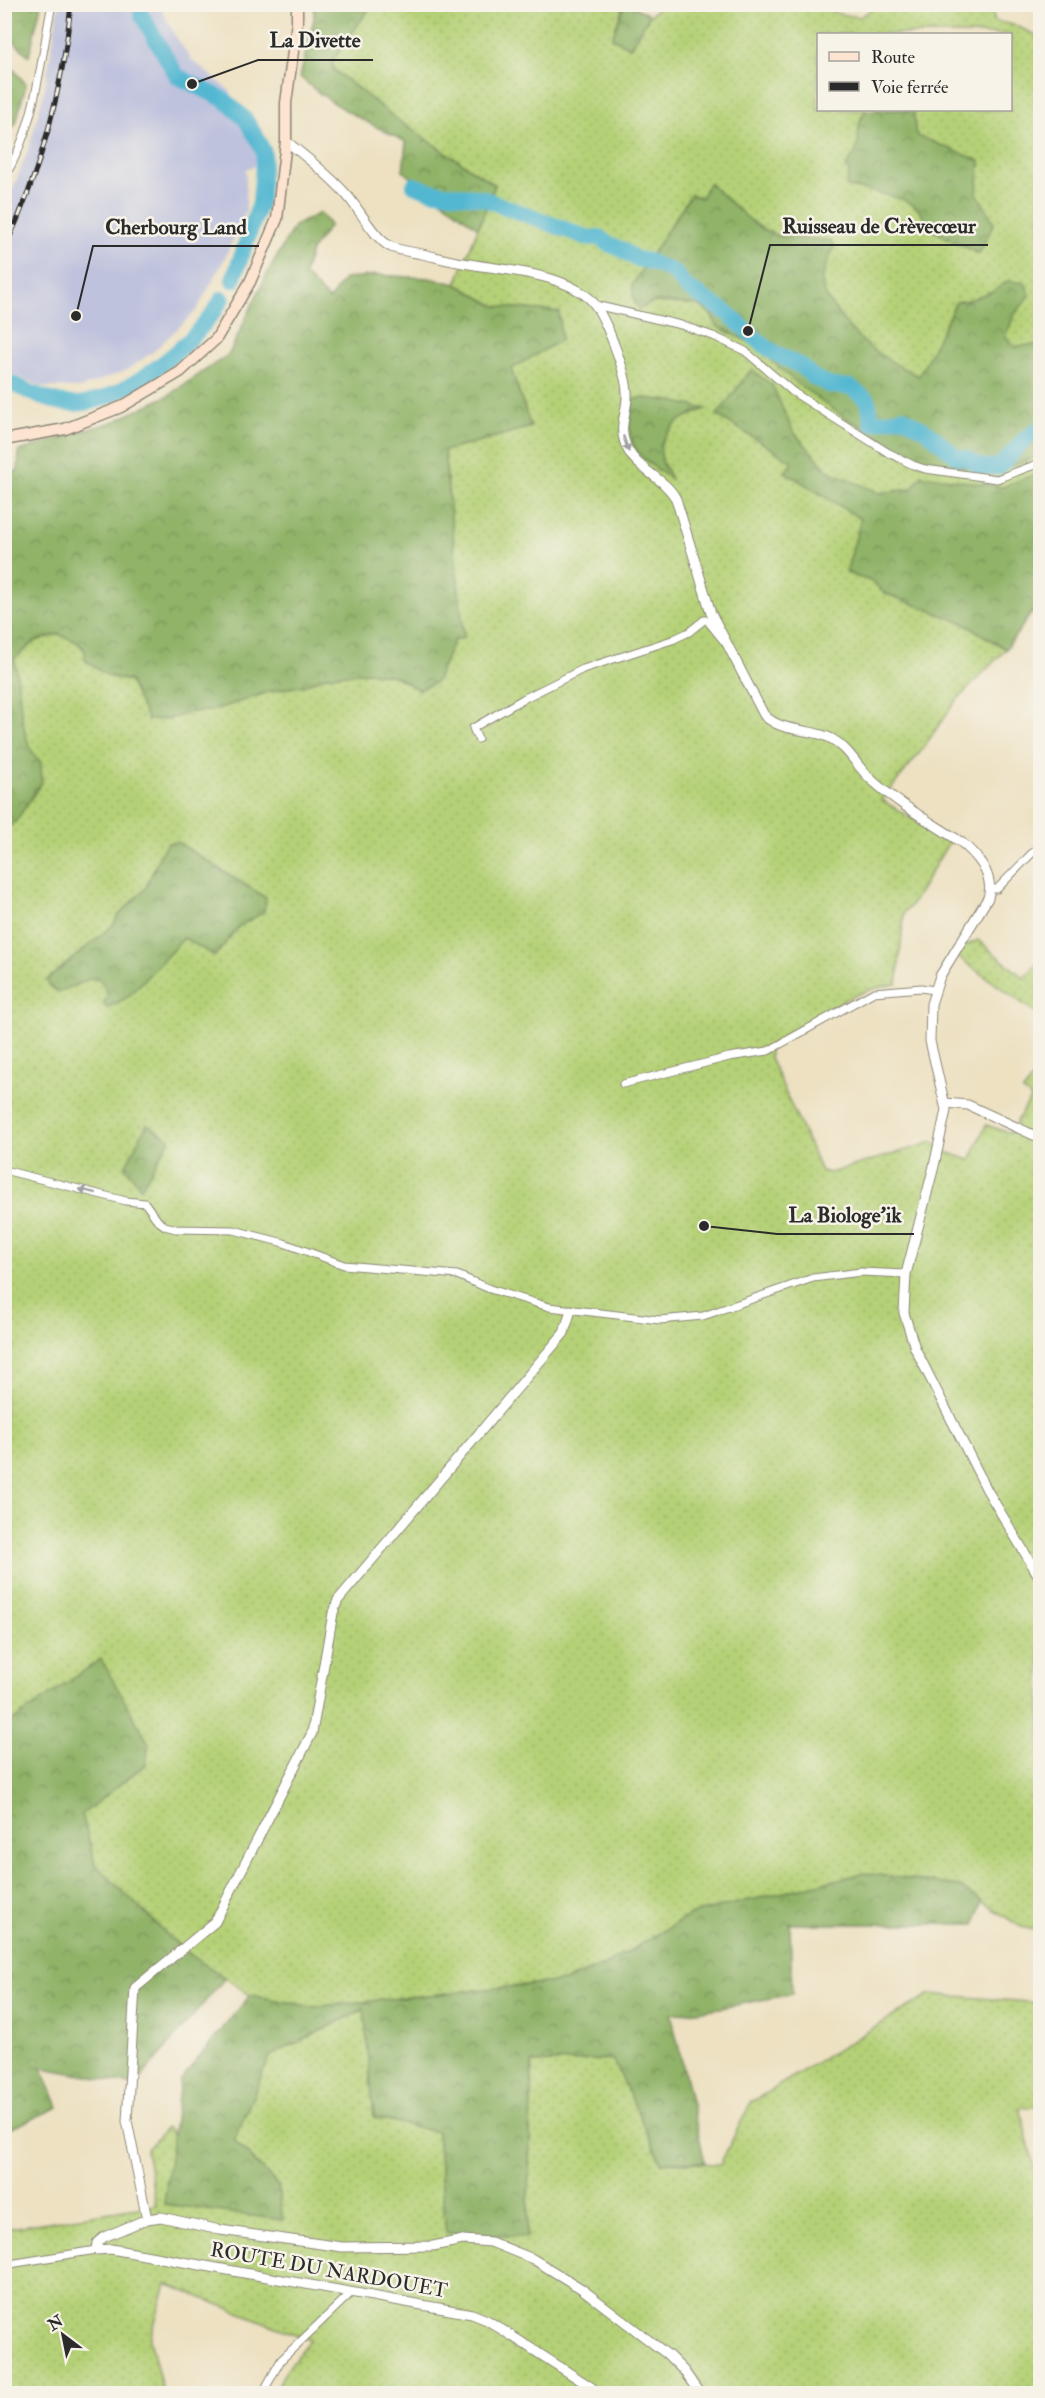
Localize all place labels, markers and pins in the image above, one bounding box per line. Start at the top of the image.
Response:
callout: La Divette [258,21,373,60]
callout: Ruisseau de Crèvecœur [770,206,988,245]
callout: Cherbourg Land [93,207,259,246]
callout: La Biologe'ik [777,1195,914,1234]

